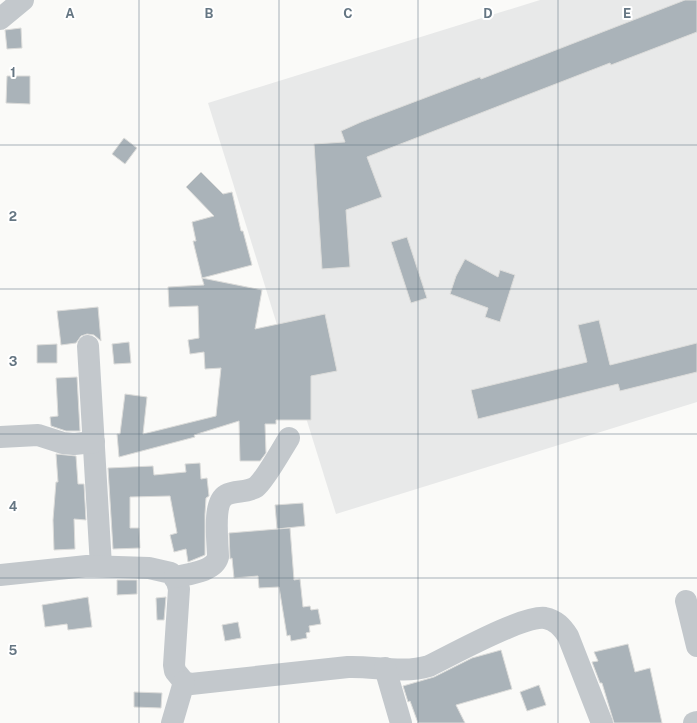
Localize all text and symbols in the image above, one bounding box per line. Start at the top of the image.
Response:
text: A [65,6,75,21]
text: B [205,6,214,21]
text: C [343,6,353,21]
text: D [483,6,493,21]
text: E [623,6,631,21]
text: 1 [10,65,16,80]
text: 2 [9,209,17,224]
text: 3 [9,354,18,369]
text: 4 [9,499,18,514]
text: 5 [9,643,18,658]

